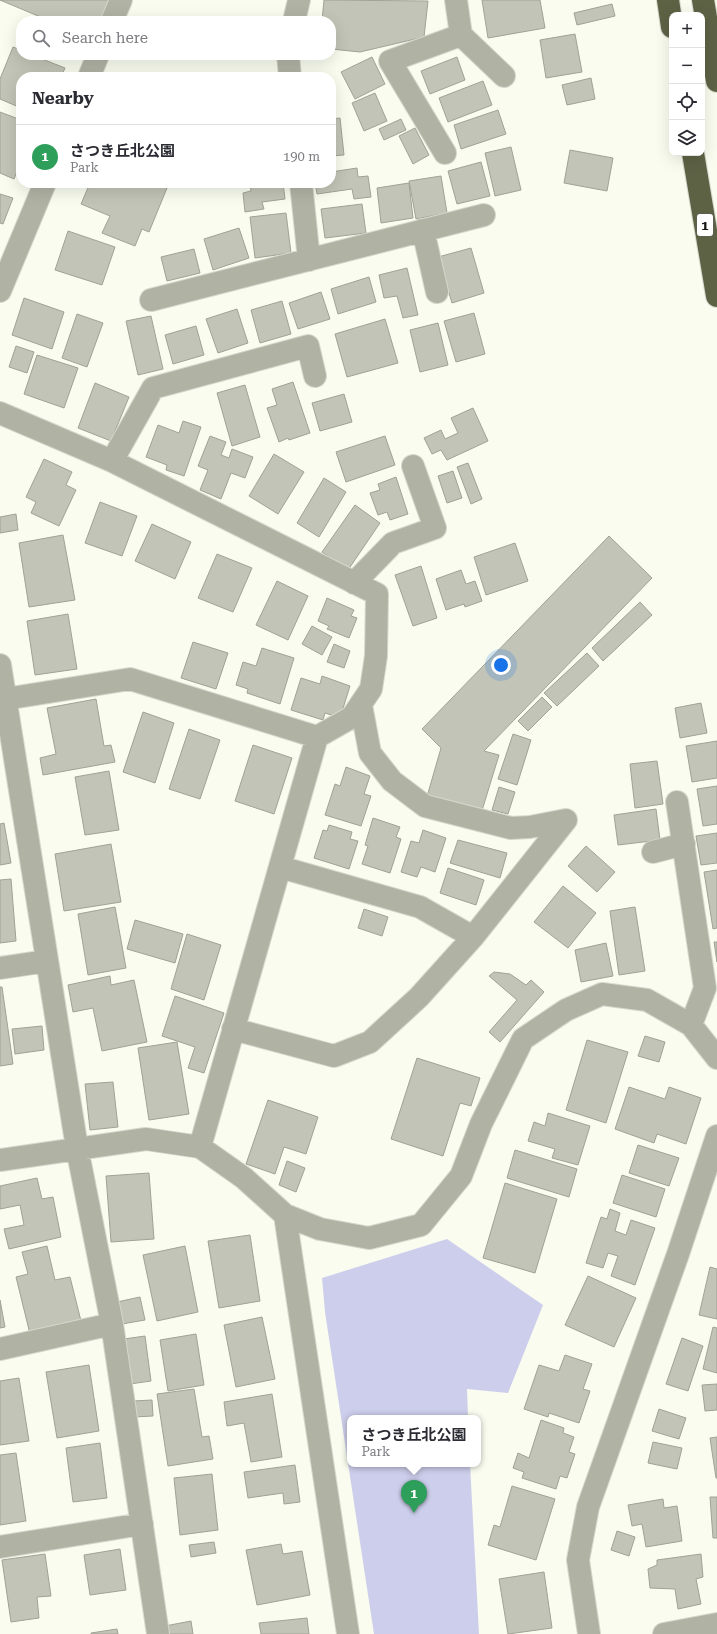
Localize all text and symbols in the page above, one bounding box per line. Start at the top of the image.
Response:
map controls [669,12,705,156]
button: + [669,12,705,48]
search box [16,16,336,60]
icon: search [30,27,52,49]
text: Search here [62,29,148,47]
button: − [669,48,705,84]
button: locate [669,84,705,120]
text: Nearby [32,88,94,108]
button: layers [669,120,705,156]
text: さつき丘北公園 [70,142,175,160]
text: 1 [41,149,49,164]
text: 190 m [283,149,320,164]
text: Park [70,160,99,175]
road number: 1 [697,214,713,236]
your location [491,655,511,675]
popup [347,1415,481,1467]
text: さつき丘北公園 [361,1426,467,1444]
text: Park [361,1444,390,1459]
pin: 1 [401,1480,427,1513]

